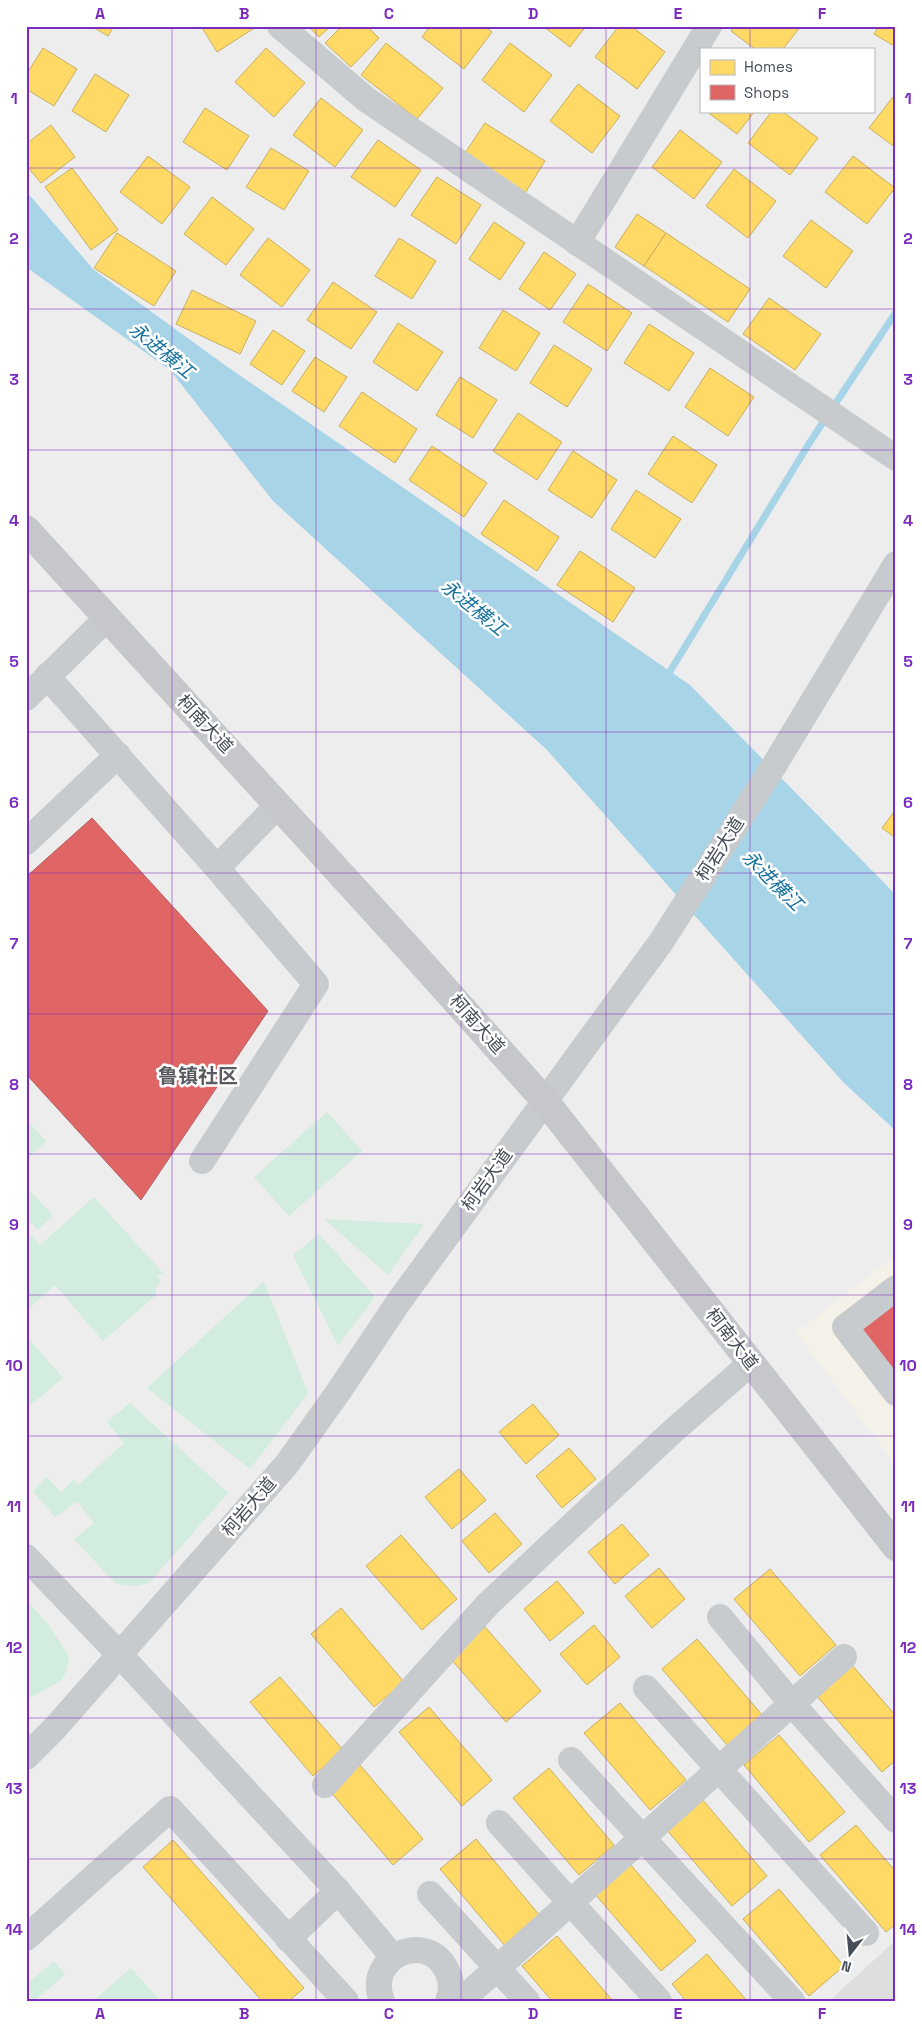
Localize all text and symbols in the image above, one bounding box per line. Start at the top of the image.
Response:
text: A [95,3,105,24]
text: B [239,3,249,24]
text: C [384,3,394,24]
text: D [528,3,538,24]
text: E [674,3,683,24]
text: F [818,3,827,24]
legend [700,48,874,112]
text: Homes [744,57,793,76]
text: Shops [744,83,789,102]
text: 1 [10,88,18,109]
text: 1 [904,88,912,109]
text: 2 [9,228,19,249]
text: 2 [903,228,913,249]
water label: 永进横江 [124,317,201,385]
text: 3 [9,369,19,390]
text: 3 [903,369,913,390]
text: 4 [9,510,19,531]
text: 4 [903,510,913,531]
water label: 永进横江 [436,574,513,642]
text: 5 [9,651,19,672]
text: 5 [903,651,913,672]
street label: 柯南大道 [172,689,238,758]
text: 6 [9,792,19,813]
text: 6 [903,792,913,813]
street label: 柯岩大道 [690,812,749,885]
water label: 永进横江 [737,845,810,917]
text: 7 [10,933,19,954]
text: 7 [904,933,913,954]
street label: 柯南大道 [445,989,510,1058]
district label: 鲁镇社区 [158,1063,238,1089]
text: 8 [9,1074,19,1095]
text: 8 [903,1074,913,1095]
street label: 柯岩大道 [456,1144,517,1216]
text: 9 [9,1214,19,1235]
text: 9 [903,1214,913,1235]
street label: 柯南大道 [701,1303,764,1374]
text: 10 [5,1355,23,1376]
text: 10 [899,1355,917,1376]
street label: 柯岩大道 [216,1472,281,1541]
text: 11 [7,1496,21,1517]
text: 11 [901,1496,915,1517]
text: 12 [6,1637,22,1658]
text: 12 [900,1637,916,1658]
text: 13 [6,1778,23,1799]
text: 13 [900,1778,917,1799]
text: 14 [5,1919,23,1940]
text: 14 [899,1919,917,1940]
north arrow [824,1930,874,1980]
text: N [839,1957,853,1976]
text: A [95,2003,105,2024]
text: B [239,2003,249,2024]
text: C [384,2003,394,2024]
text: D [528,2003,538,2024]
text: E [674,2003,683,2024]
text: F [818,2003,827,2024]

